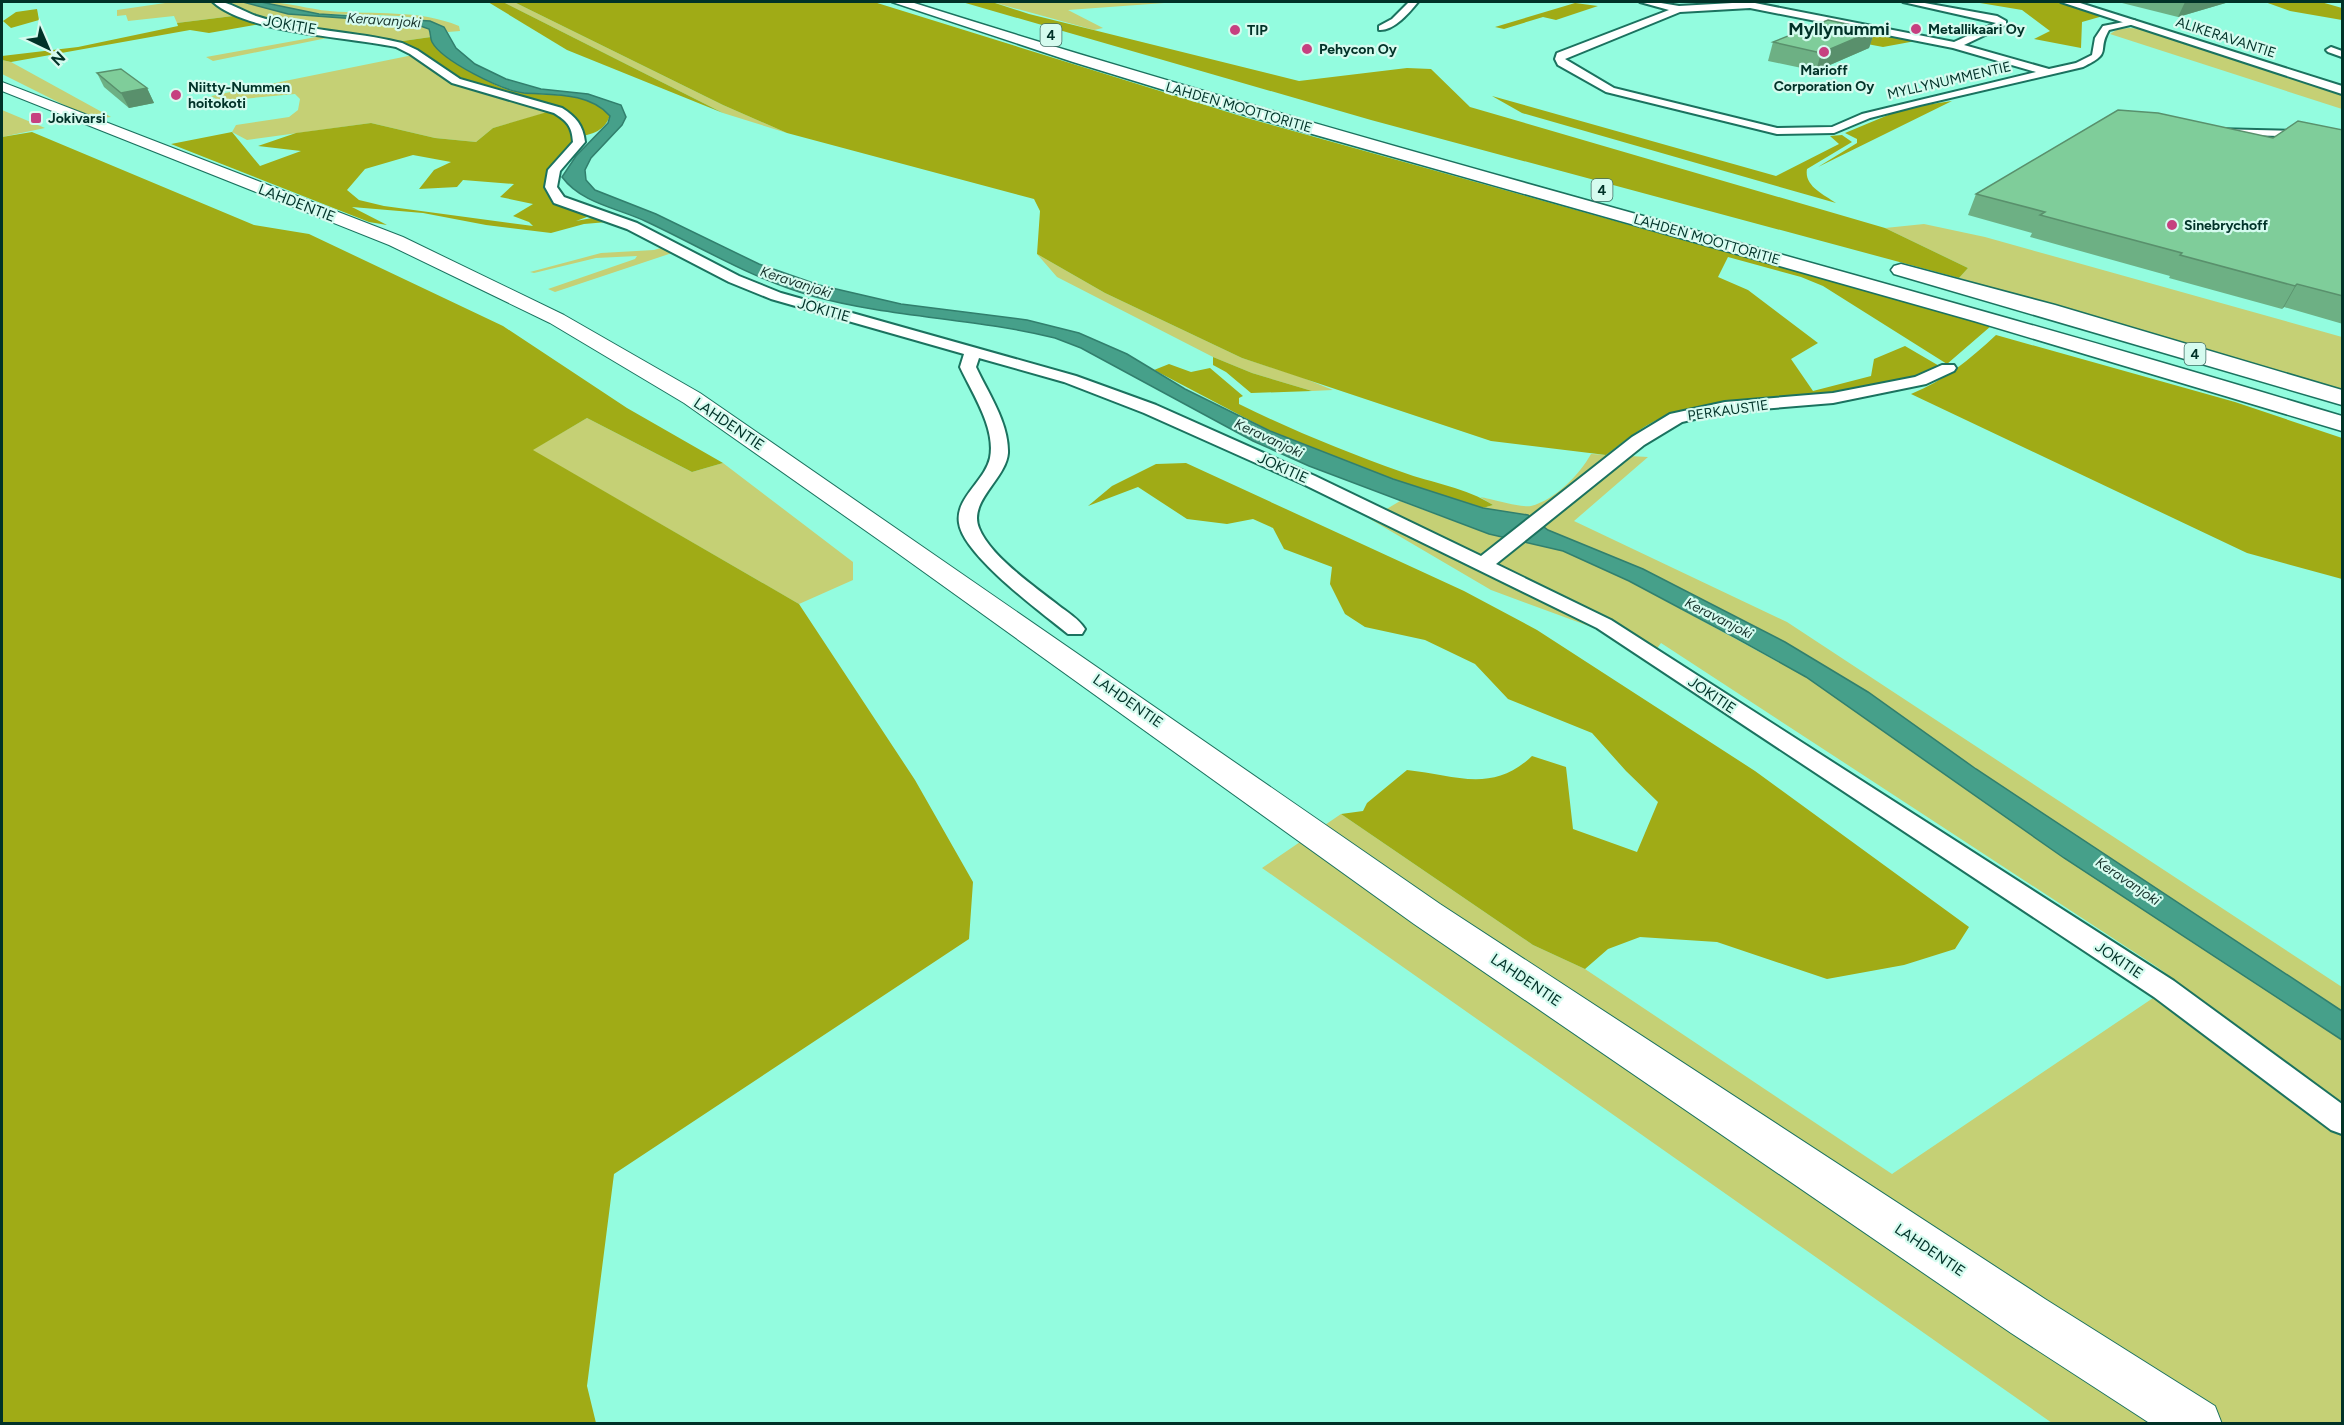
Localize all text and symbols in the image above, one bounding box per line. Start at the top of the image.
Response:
water label: Keravanjoki [346,9,422,32]
street label: JOKITIE [262,11,318,39]
street label: ALIKERAVANTIE [2174,13,2278,62]
north arrow [18,18,78,78]
district label: Myllynummi [1788,18,1890,40]
place label: Metallikaari Oy [1928,21,2026,38]
place label: TIP [1247,22,1268,39]
marker: Metallikaari Oy [1909,22,1923,36]
marker: TIP [1228,23,1242,37]
road number: 4 [1040,24,1062,46]
place label: Pehycon Oy [1319,41,1398,58]
marker: Pehycon Oy [1300,42,1314,56]
marker: Marioff Corporation Oy [1817,45,1831,59]
text: N [47,47,69,70]
street label: MYLLYNUMMENTIE [1886,58,2013,103]
place label: Marioff Corporation Oy [1774,62,1875,95]
street label: LAHDEN MOOTTORITIE [1164,78,1314,137]
place label: Niitty-Nummen hoitokoti [188,79,290,112]
marker: Niitty-Nummen hoitokoti [169,88,183,102]
place label: Jokivarsi [48,110,106,127]
marker: Jokivarsi [29,111,43,125]
road number: 4 [1592,179,1612,201]
street label: LAHDENTIE [256,180,338,226]
street label: LAHDEN MOOTTORITIE [1632,210,1782,269]
place label: Sinebrychoff [2184,217,2269,234]
marker: Sinebrychoff [2165,218,2179,232]
water label: Keravanjoki [758,263,834,302]
street label: JOKITIE [796,294,852,326]
road number: 4 [2184,343,2206,365]
street label: LAHDENTIE [690,394,768,454]
street label: PERKAUSTIE [1687,396,1770,425]
water label: Keravanjoki [1232,415,1307,462]
street label: JOKITIE [1255,449,1311,487]
water label: Keravanjoki [1682,594,1756,643]
street label: LAHDENTIE [1090,670,1166,732]
street label: JOKITIE [1685,672,1739,718]
water label: Keravanjoki [2092,854,2164,910]
street label: JOKITIE [2092,937,2146,983]
street label: LAHDENTIE [1487,950,1565,1010]
street label: LAHDENTIE [1891,1220,1969,1280]

